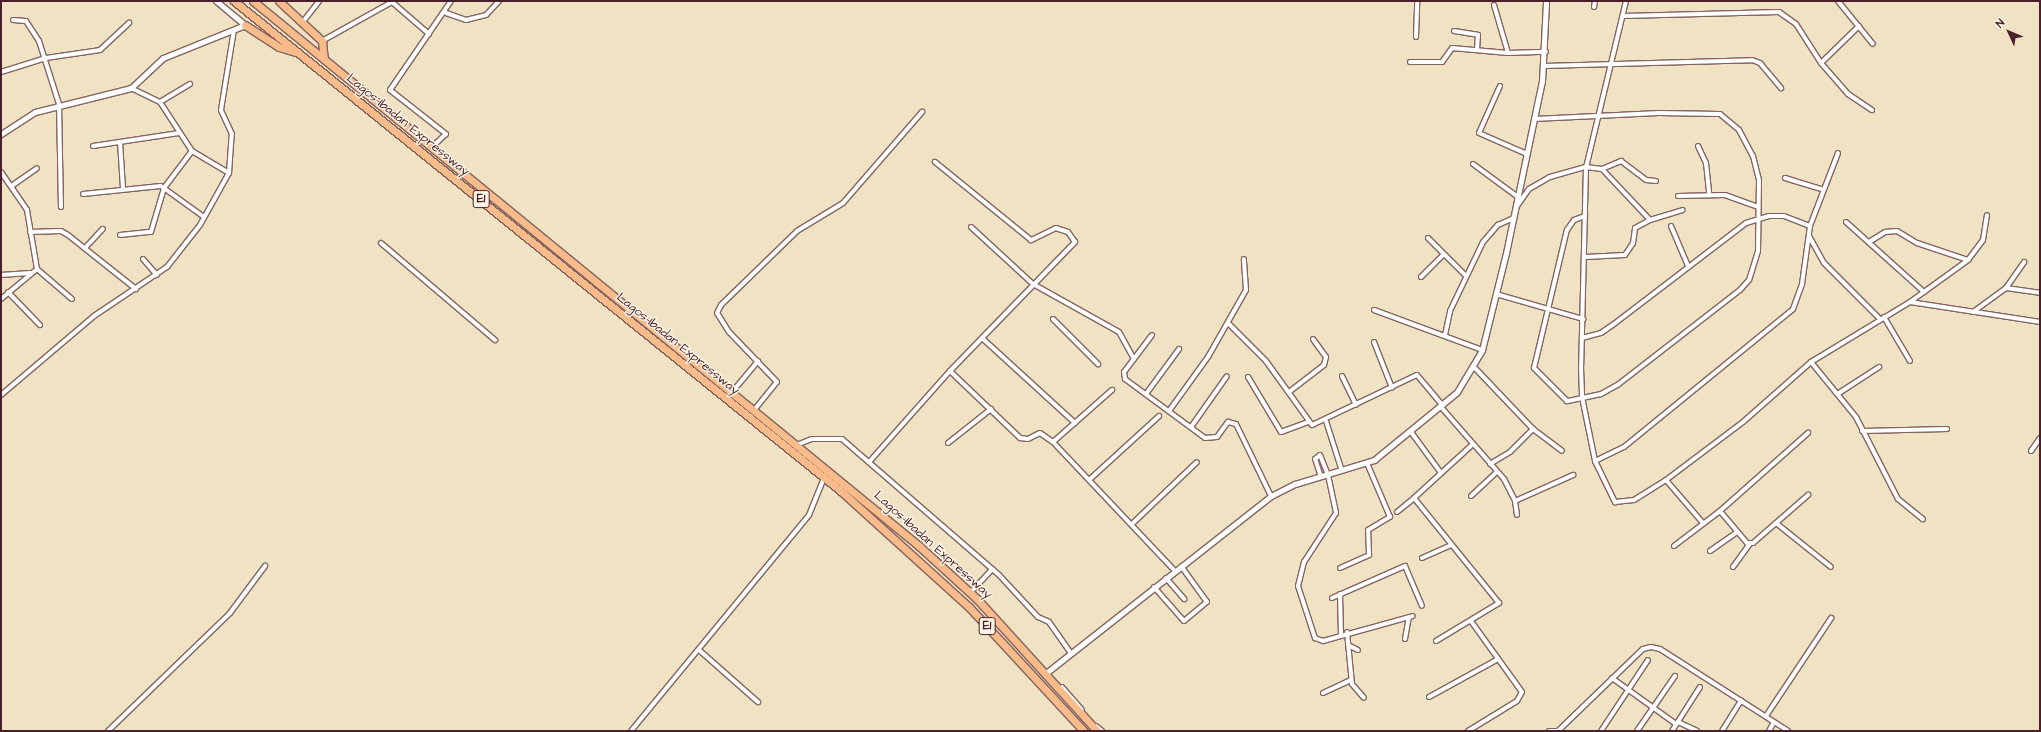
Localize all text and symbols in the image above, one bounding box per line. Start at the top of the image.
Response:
north arrow [1989,12,2029,52]
text: N [1992,16,2008,31]
street label: Lagos-Ibadan Expressway [343,71,473,179]
road number: E1 [472,189,490,209]
street label: Lagos-Ibadan Expressway [613,290,743,398]
street label: Lagos-Ibadan Expressway [871,488,995,602]
road number: E1 [978,616,996,636]

